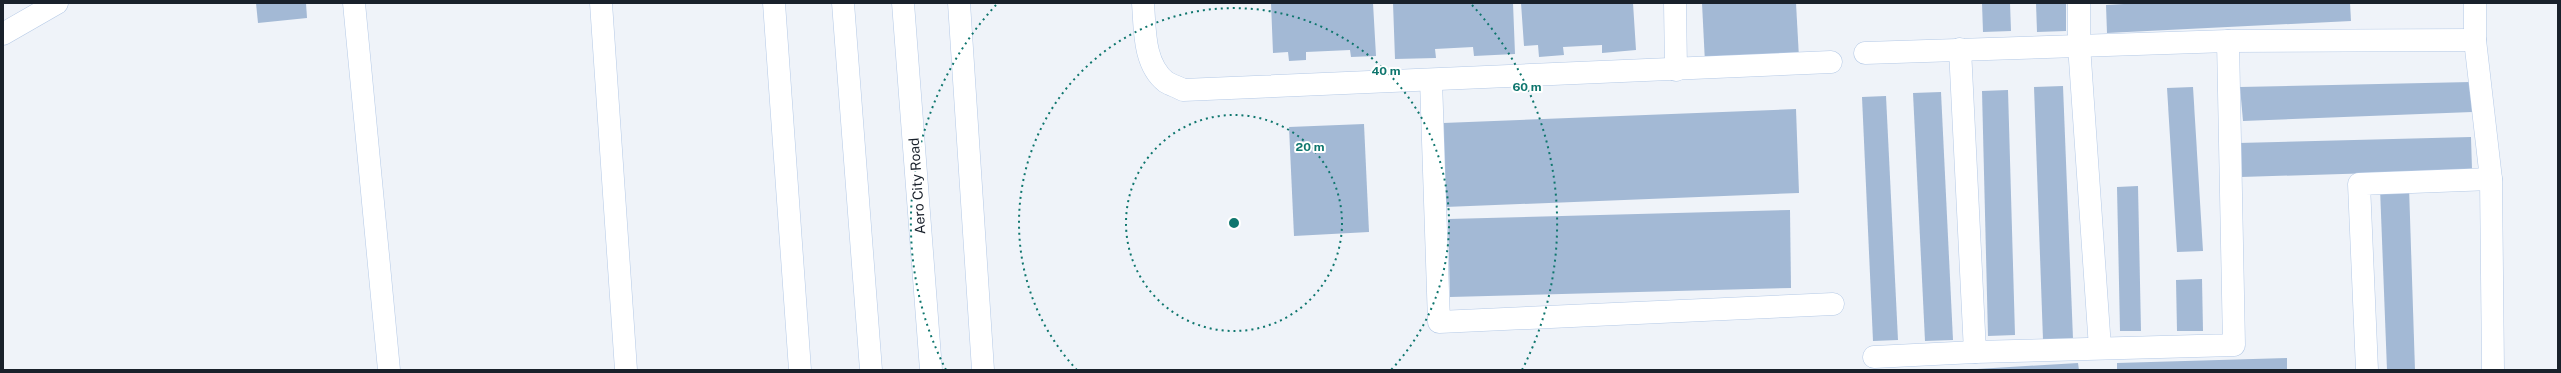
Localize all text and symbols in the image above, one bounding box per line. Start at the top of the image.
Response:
text: 40 m [1371,64,1401,78]
text: 60 m [1512,80,1542,94]
street label: Aero City Road [906,137,928,235]
text: 20 m [1296,140,1325,154]
centre of rings [1227,216,1241,230]

